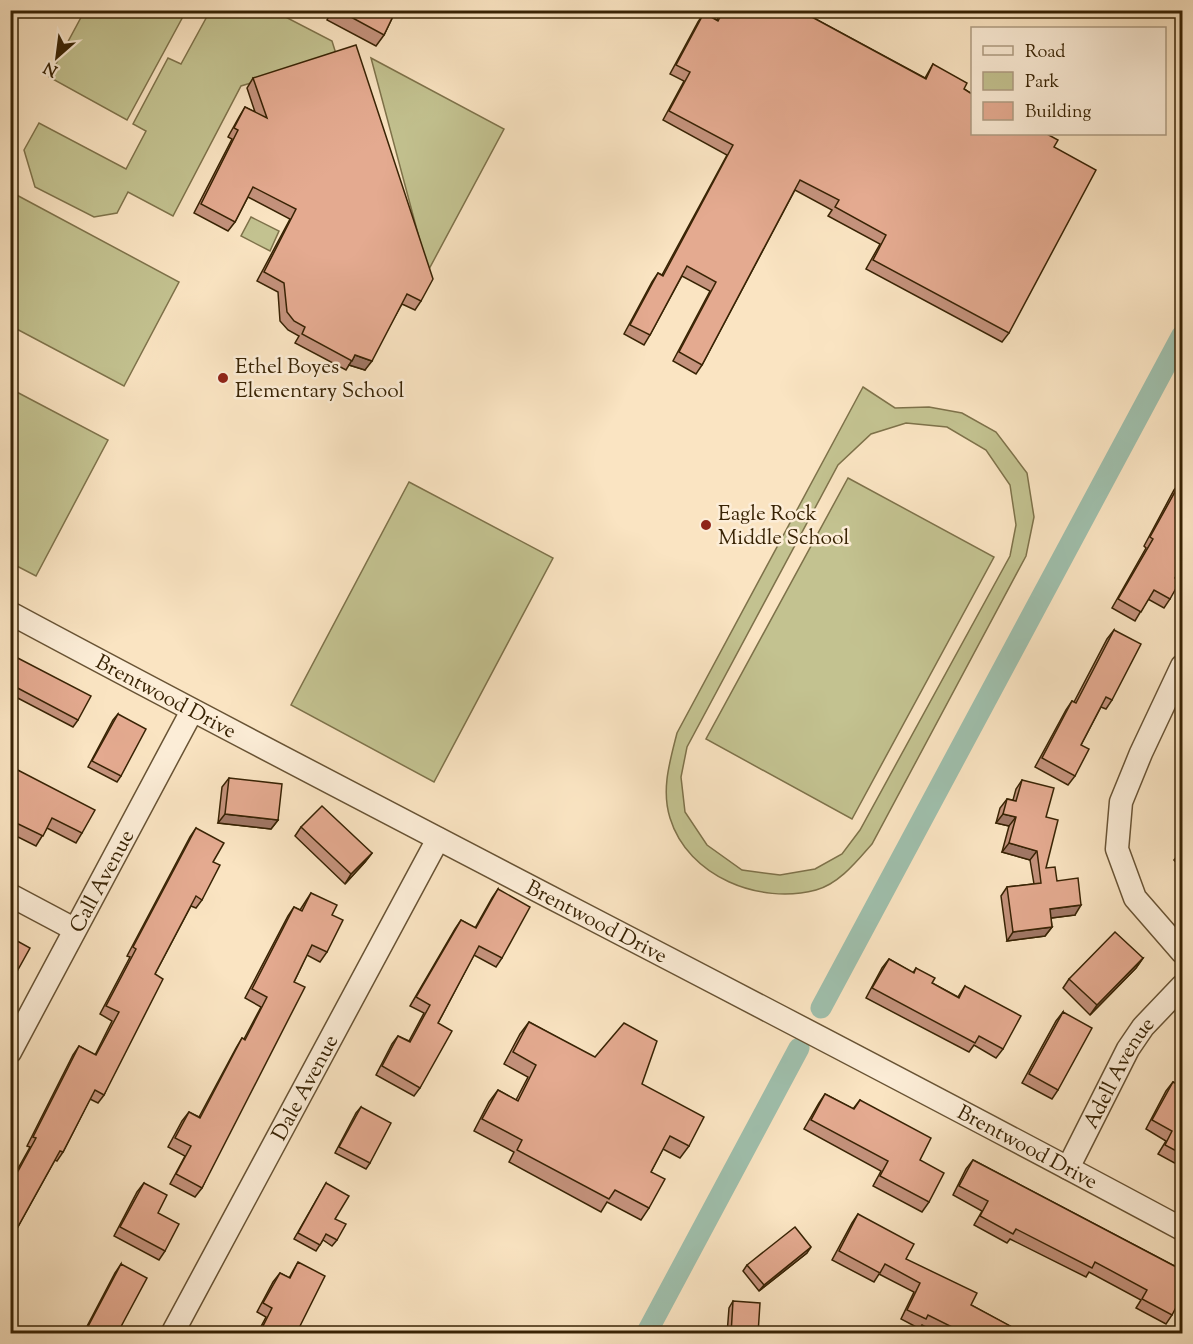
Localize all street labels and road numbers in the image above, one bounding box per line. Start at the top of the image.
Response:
street label: Brentwood Drive [90,648,241,748]
street label: Call Avenue [63,825,143,939]
street label: Brentwood Drive [520,874,672,972]
street label: Adell Avenue [1077,1011,1162,1134]
street label: Dale Avenue [266,1030,347,1147]
street label: Brentwood Drive [951,1099,1102,1198]

